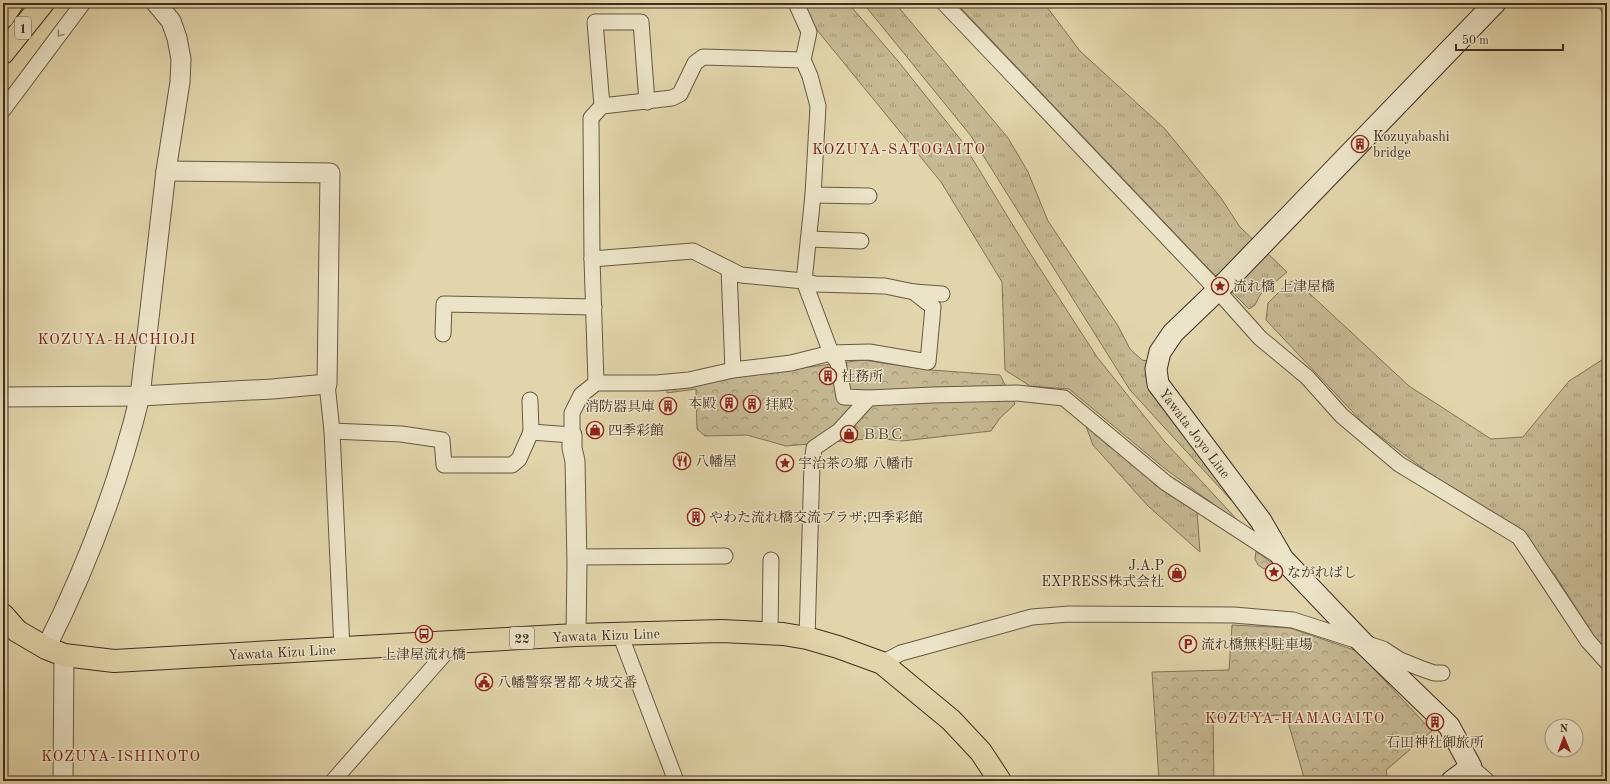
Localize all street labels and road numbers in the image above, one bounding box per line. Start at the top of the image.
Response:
road number: 1 [15,17,31,39]
street label: Yawata Joyo Line [1156,386,1232,481]
road number: 22 [510,627,534,649]
street label: Yawata Kizu Line [552,627,660,645]
street label: Yawata Kizu Line [228,643,336,663]

